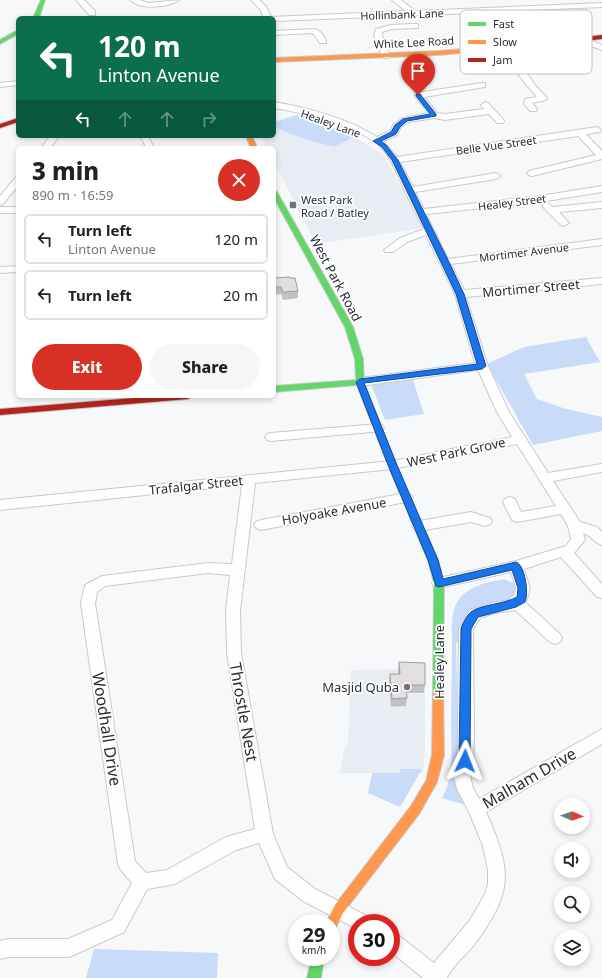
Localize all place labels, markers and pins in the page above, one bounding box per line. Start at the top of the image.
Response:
pin [401,54,435,95]
place label: West Park Road / Batley [301,192,369,220]
marker: West Park Road / Batley [288,200,298,210]
place label: Masjid Quba [322,678,399,696]
marker: Masjid Quba [402,682,412,692]

